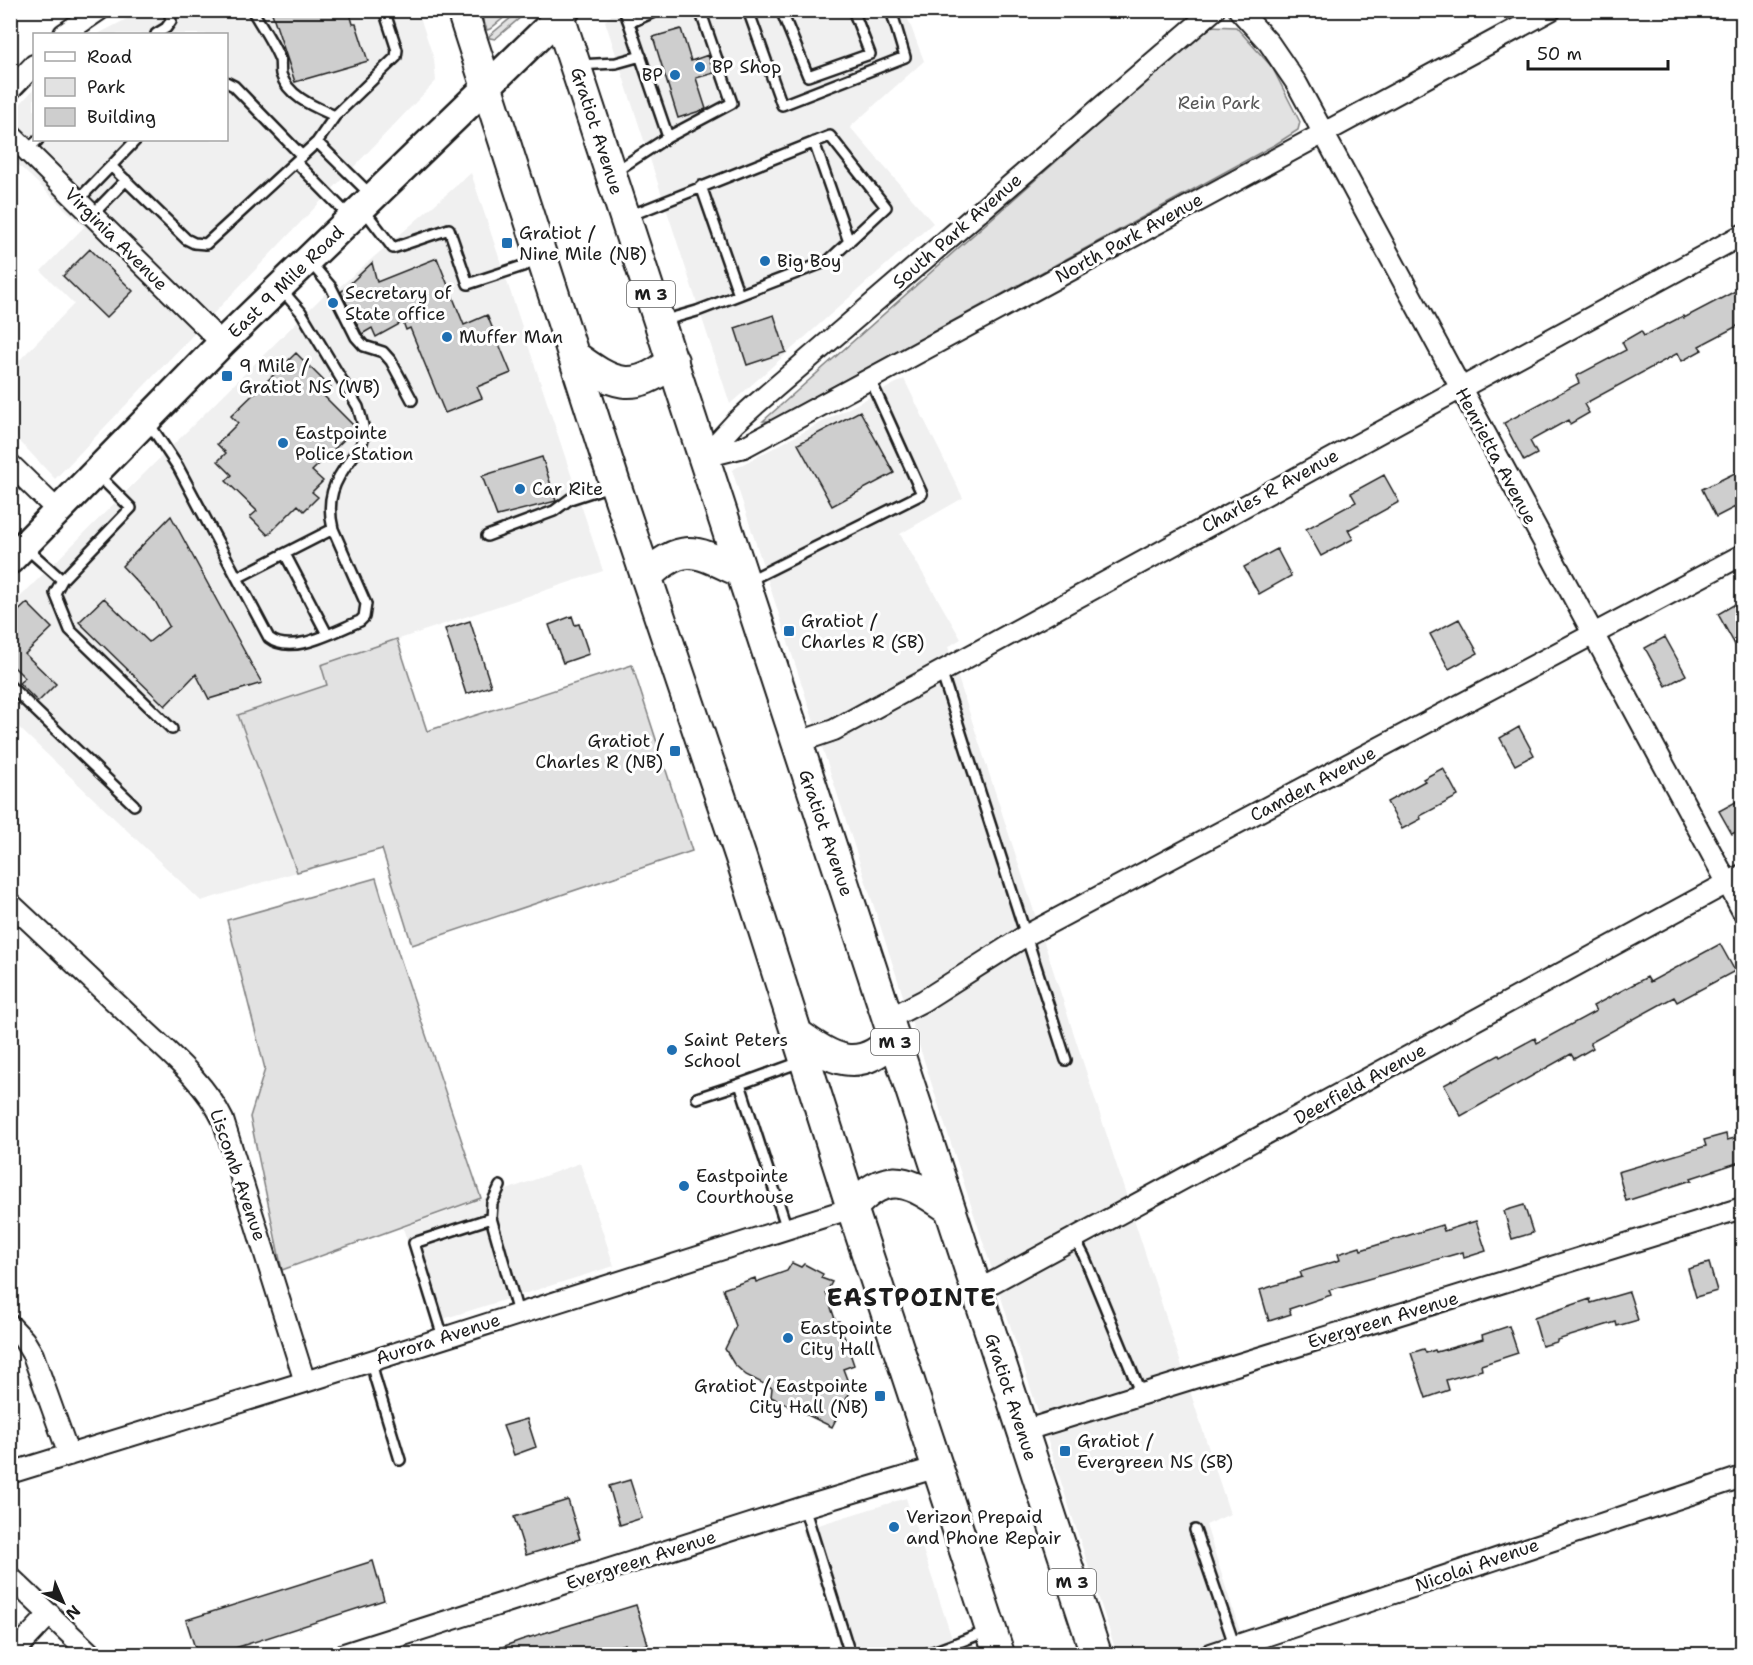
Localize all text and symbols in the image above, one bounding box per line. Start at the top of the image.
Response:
legend [33,33,228,141]
scale bar [1528,33,1668,71]
text: 50 m [1537,42,1582,66]
text: Road [87,45,132,69]
place label: BP Shop [712,55,781,79]
marker: BP Shop [693,60,707,74]
place label: BP [642,63,663,87]
street label: Gratiot Avenue [565,64,629,198]
marker: BP [668,68,682,82]
text: Park [87,75,126,99]
park label: Rein Park [1178,91,1260,115]
text: Building [87,105,156,129]
street label: South Park Avenue [887,168,1027,294]
street label: Virginia Avenue [59,182,173,296]
street label: North Park Avenue [1051,187,1207,289]
street label: East 9 Mile Road [223,220,349,344]
place label: Gratiot / Nine Mile (NB) [519,221,647,266]
marker: Gratiot / Nine Mile (NB) [500,236,514,250]
place label: Big Boy [777,249,841,273]
marker: Big Boy [758,254,772,268]
place label: Secretary of State office [345,281,452,326]
road number: M 3 [627,281,675,307]
marker: Secretary of State office [326,296,340,310]
place label: Muffer Man [459,325,563,349]
marker: Muffer Man [440,330,454,344]
place label: 9 Mile / Gratiot NS (WB) [239,354,380,399]
marker: 9 Mile / Gratiot NS (WB) [220,369,234,383]
street label: Henrietta Avenue [1450,383,1542,529]
place label: Eastpointe Police Station [295,421,413,466]
marker: Eastpointe Police Station [276,436,290,450]
street label: Charles R Avenue [1197,443,1343,539]
place label: Car Rite [532,477,603,501]
marker: Car Rite [513,482,527,496]
place label: Gratiot / Charles R (SB) [801,609,924,654]
marker: Gratiot / Charles R (SB) [782,624,796,638]
place label: Gratiot / Charles R (NB) [535,729,665,774]
street label: Camden Avenue [1246,741,1380,827]
marker: Gratiot / Charles R (NB) [668,744,682,758]
street label: Gratiot Avenue [793,766,859,900]
place label: Saint Peters School [684,1028,788,1073]
road number: M 3 [871,1029,919,1055]
street label: Deerfield Avenue [1290,1038,1430,1130]
marker: Saint Peters School [665,1043,679,1057]
street label: Liscomb Avenue [204,1106,272,1244]
place label: Eastpointe Courthouse [696,1164,794,1209]
marker: Eastpointe Courthouse [677,1179,691,1193]
district label: EASTPOINTE [827,1282,998,1314]
street label: Evergreen Avenue [1305,1286,1461,1354]
street label: Aurora Avenue [373,1308,503,1370]
place label: Eastpointe City Hall [800,1316,892,1361]
street label: Gratiot Avenue [979,1330,1043,1464]
marker: Eastpointe City Hall [781,1331,795,1345]
place label: Gratiot / Eastpointe City Hall (NB) [694,1374,868,1419]
marker: Gratiot / Eastpointe City Hall (NB) [873,1389,887,1403]
place label: Gratiot / Evergreen NS (SB) [1077,1429,1233,1474]
marker: Gratiot / Evergreen NS (SB) [1058,1444,1072,1458]
place label: Verizon Prepaid and Phone Repair [906,1505,1062,1550]
marker: Verizon Prepaid and Phone Repair [887,1520,901,1534]
street label: Evergreen Avenue [563,1524,719,1596]
street label: Nicolai Avenue [1412,1533,1542,1597]
road number: M 3 [1048,1569,1096,1595]
north arrow [33,1572,93,1632]
text: N [61,1600,85,1624]

